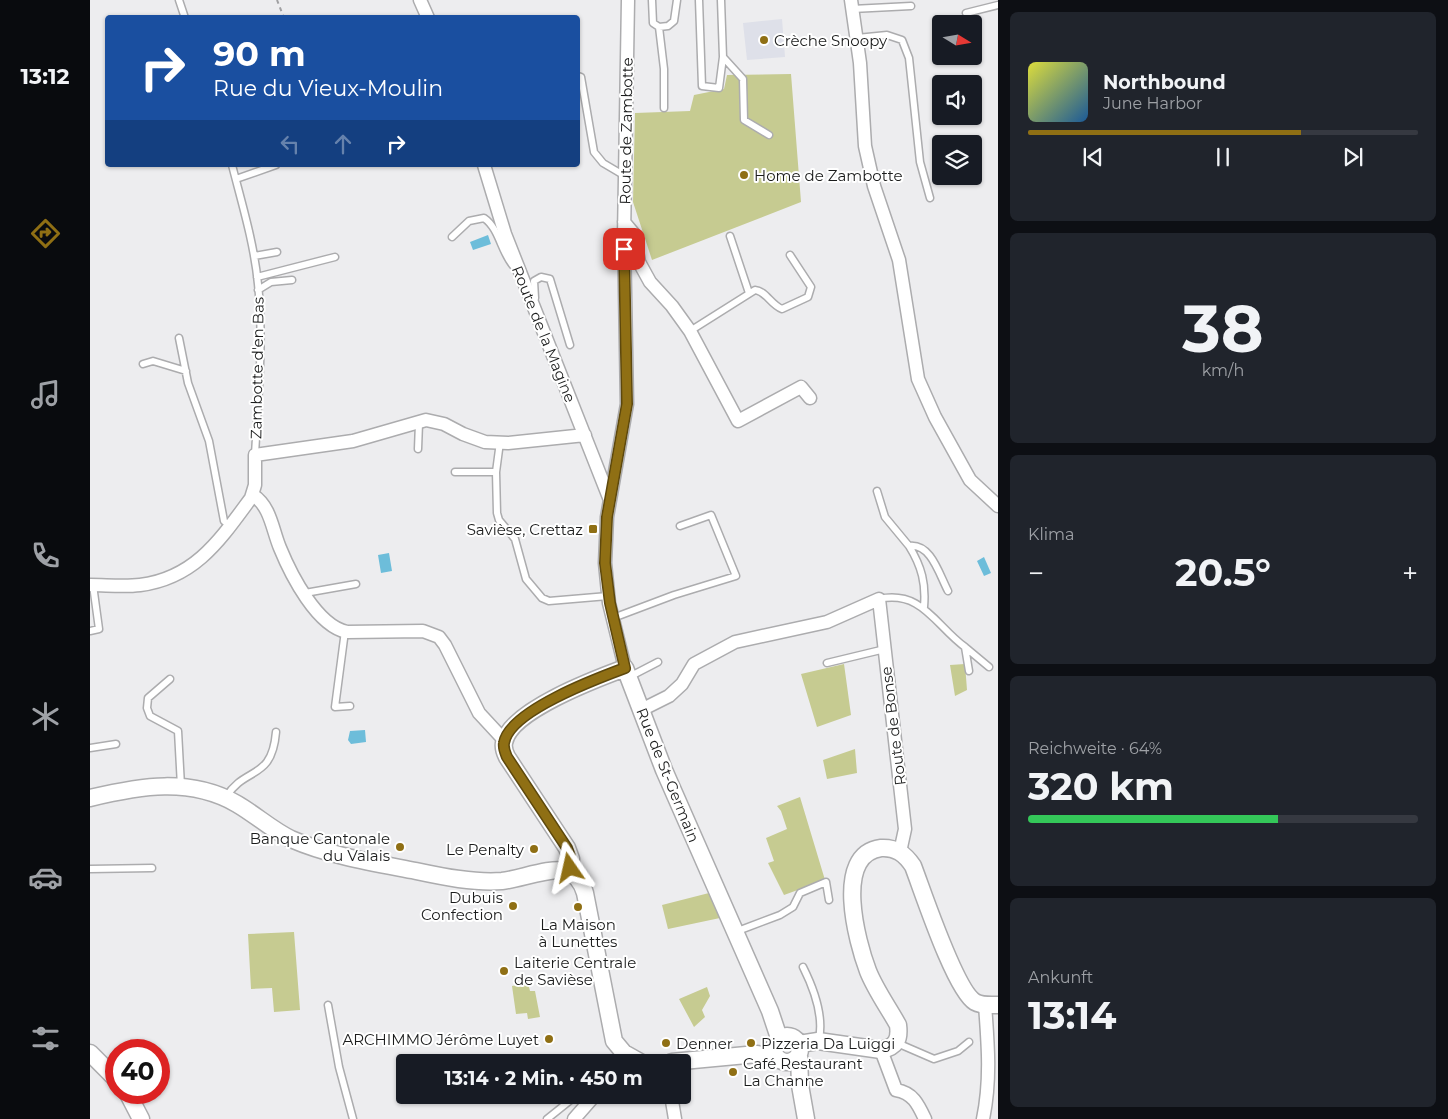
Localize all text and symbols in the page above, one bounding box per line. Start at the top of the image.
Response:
north arrow [932,15,982,65]
map controls [932,15,982,185]
place label: Crèche Snoopy [774,31,888,50]
text: 90 m [213,32,306,75]
marker: Crèche Snoopy [758,34,770,46]
icon: right [130,35,195,100]
street label: Route de Zambotte [615,57,637,205]
text: 13:12 [20,63,70,90]
text: Northbound [1103,71,1226,94]
text: Rue du Vieux-Moulin [213,75,443,102]
button: sound [932,75,982,125]
text: June Harbor [1103,94,1202,113]
icon: left [276,130,304,158]
icon: ahead [329,130,357,158]
icon: right [382,130,410,158]
button: layers [932,135,982,185]
icon: previous [1079,143,1107,171]
icon: pause [1209,143,1237,171]
icon: next [1339,143,1367,171]
place label: Home de Zambotte [754,166,903,185]
marker: Home de Zambotte [738,169,750,181]
icon: directions [28,216,63,251]
pin [603,228,645,270]
icon: arrive [610,235,638,263]
street label: Route de la Magine [508,263,580,405]
text: 38 [1182,289,1264,368]
street label: Zambotte d'en Bas [246,297,268,439]
text: km/h [1202,361,1244,380]
icon: music [28,377,63,412]
place label: Savièse, Crettaz [467,520,583,539]
marker: Savièse, Crettaz [587,523,599,535]
text: Klima [1028,525,1074,544]
icon: phone [28,538,63,573]
text: 20.5° [1175,549,1271,596]
text: − [1028,556,1044,590]
text: + [1402,556,1418,590]
street label: Route de Bonse [876,666,910,786]
icon: climate [28,699,63,734]
street label: Rue de St-Germain [632,705,704,845]
text: Reichweite · 64% [1028,739,1162,758]
text: 320 km [1028,763,1174,810]
place label: Banque Cantonale du Valais [250,829,390,865]
place label: Le Penalty [446,840,525,859]
marker: Banque Cantonale du Valais [394,841,406,853]
position arrow [543,841,595,893]
marker: Le Penalty [528,843,540,855]
icon: car [28,860,63,895]
place label: Dubuis Confection [421,888,503,924]
marker: Dubuis Confection [507,900,519,912]
marker: La Maison à Lunettes [572,901,584,913]
place label: La Maison à Lunettes [539,915,617,951]
place label: Laiterie Centrale de Savièse [514,953,636,989]
marker: Laiterie Centrale de Savièse [498,965,510,977]
text: Ankunft [1028,968,1093,987]
text: 13:14 [1028,992,1116,1039]
icon: filters [28,1021,63,1056]
place label: ARCHIMMO Jérôme Luyet [342,1030,539,1049]
marker: ARCHIMMO Jérôme Luyet [543,1033,555,1045]
place label: Denner [676,1034,733,1053]
place label: Pizzeria Da Luiggi [761,1034,895,1053]
marker: Denner [660,1037,672,1049]
marker: Pizzeria Da Luiggi [745,1037,757,1049]
speed limit sign: 40 [105,1039,170,1104]
place label: Café Restaurant La Channe [743,1054,863,1090]
marker: Café Restaurant La Channe [727,1066,739,1078]
text: 13:14 · 2 Min. · 450 m [444,1067,643,1090]

